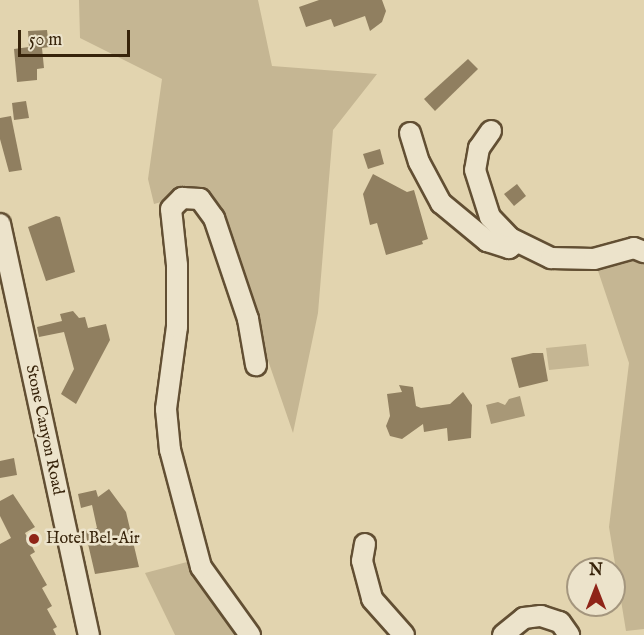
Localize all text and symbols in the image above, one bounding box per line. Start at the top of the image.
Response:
scale bar [21,18,134,56]
text: 50 m [29,29,62,52]
street label: Stone Canyon Road [21,363,67,497]
place label: Hotel Bel-Air [46,529,140,549]
marker: Hotel Bel-Air [27,532,41,546]
north arrow [566,557,626,617]
text: N [589,561,603,581]

